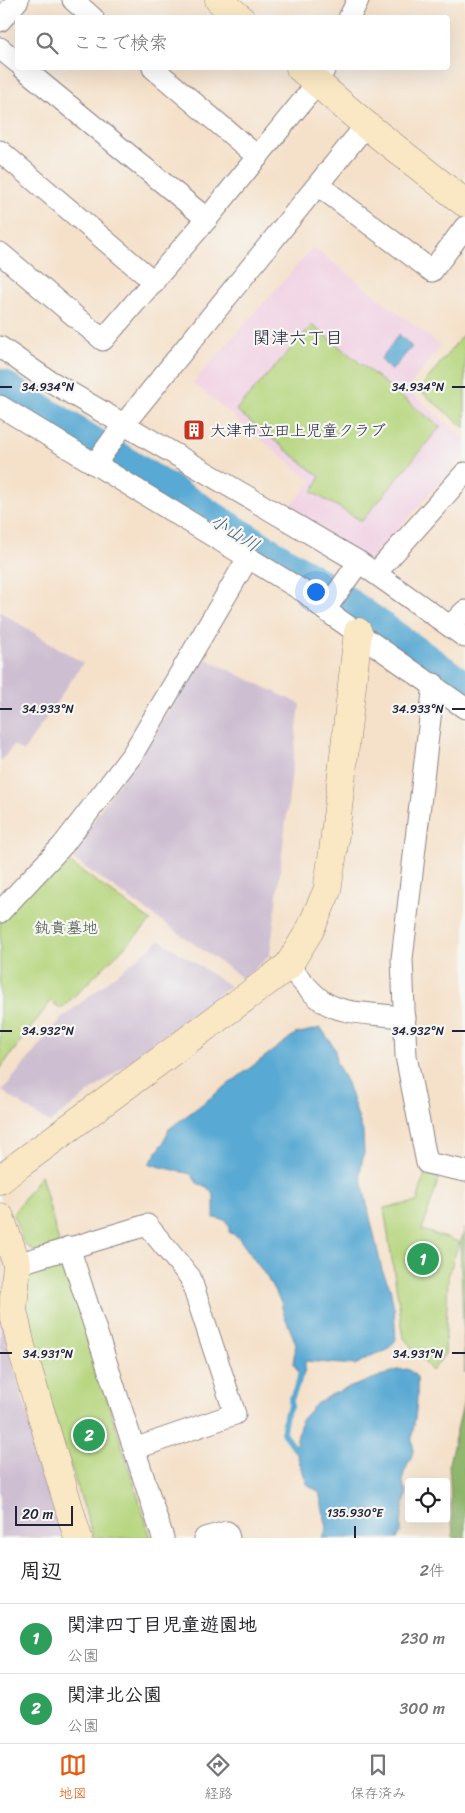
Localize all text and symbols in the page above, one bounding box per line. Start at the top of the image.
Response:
search box [15,15,450,70]
text: ここで検索 [73,26,168,59]
icon: search [33,29,61,57]
district label: 関津六丁目 [253,322,343,354]
text: 34.934°N [22,376,75,398]
text: 34.934°N [392,376,445,398]
place label: 大津市立田上児童クラブ [210,416,386,445]
building icon: 大津市立田上児童クラブ [182,418,206,442]
water label: 小山川 [204,505,266,561]
your location [303,579,329,605]
text: 34.933°N [22,698,75,720]
text: 34.933°N [392,698,445,720]
park label: 釻貴墓地 [34,913,98,942]
text: 34.932°N [22,1020,75,1042]
text: 34.932°N [392,1020,445,1042]
pin: 1 [407,1240,439,1278]
text: 34.931°N [23,1343,74,1365]
text: 34.931°N [393,1343,444,1365]
pin: 2 [73,1416,105,1454]
map controls [405,1478,450,1523]
button: locate [405,1478,450,1523]
text: 20 m [22,1502,53,1527]
text: 135.930°E [327,1502,384,1524]
scale bar [15,1503,72,1526]
text: 周辺 [20,1552,62,1590]
text: 2件 [420,1556,445,1585]
text: 関津四丁目児童遊園地 [67,1608,257,1641]
text: 1 [33,1624,39,1653]
text: 230 m [400,1624,445,1653]
text: 公園 [67,1641,99,1670]
text: 関津北公園 [67,1678,162,1711]
text: 2 [31,1694,41,1723]
text: 300 m [400,1694,445,1723]
text: 公園 [67,1711,99,1740]
tab: 地図 [59,1751,87,1806]
tab: 経路 [204,1751,232,1806]
tab: 保存済み [350,1751,406,1806]

